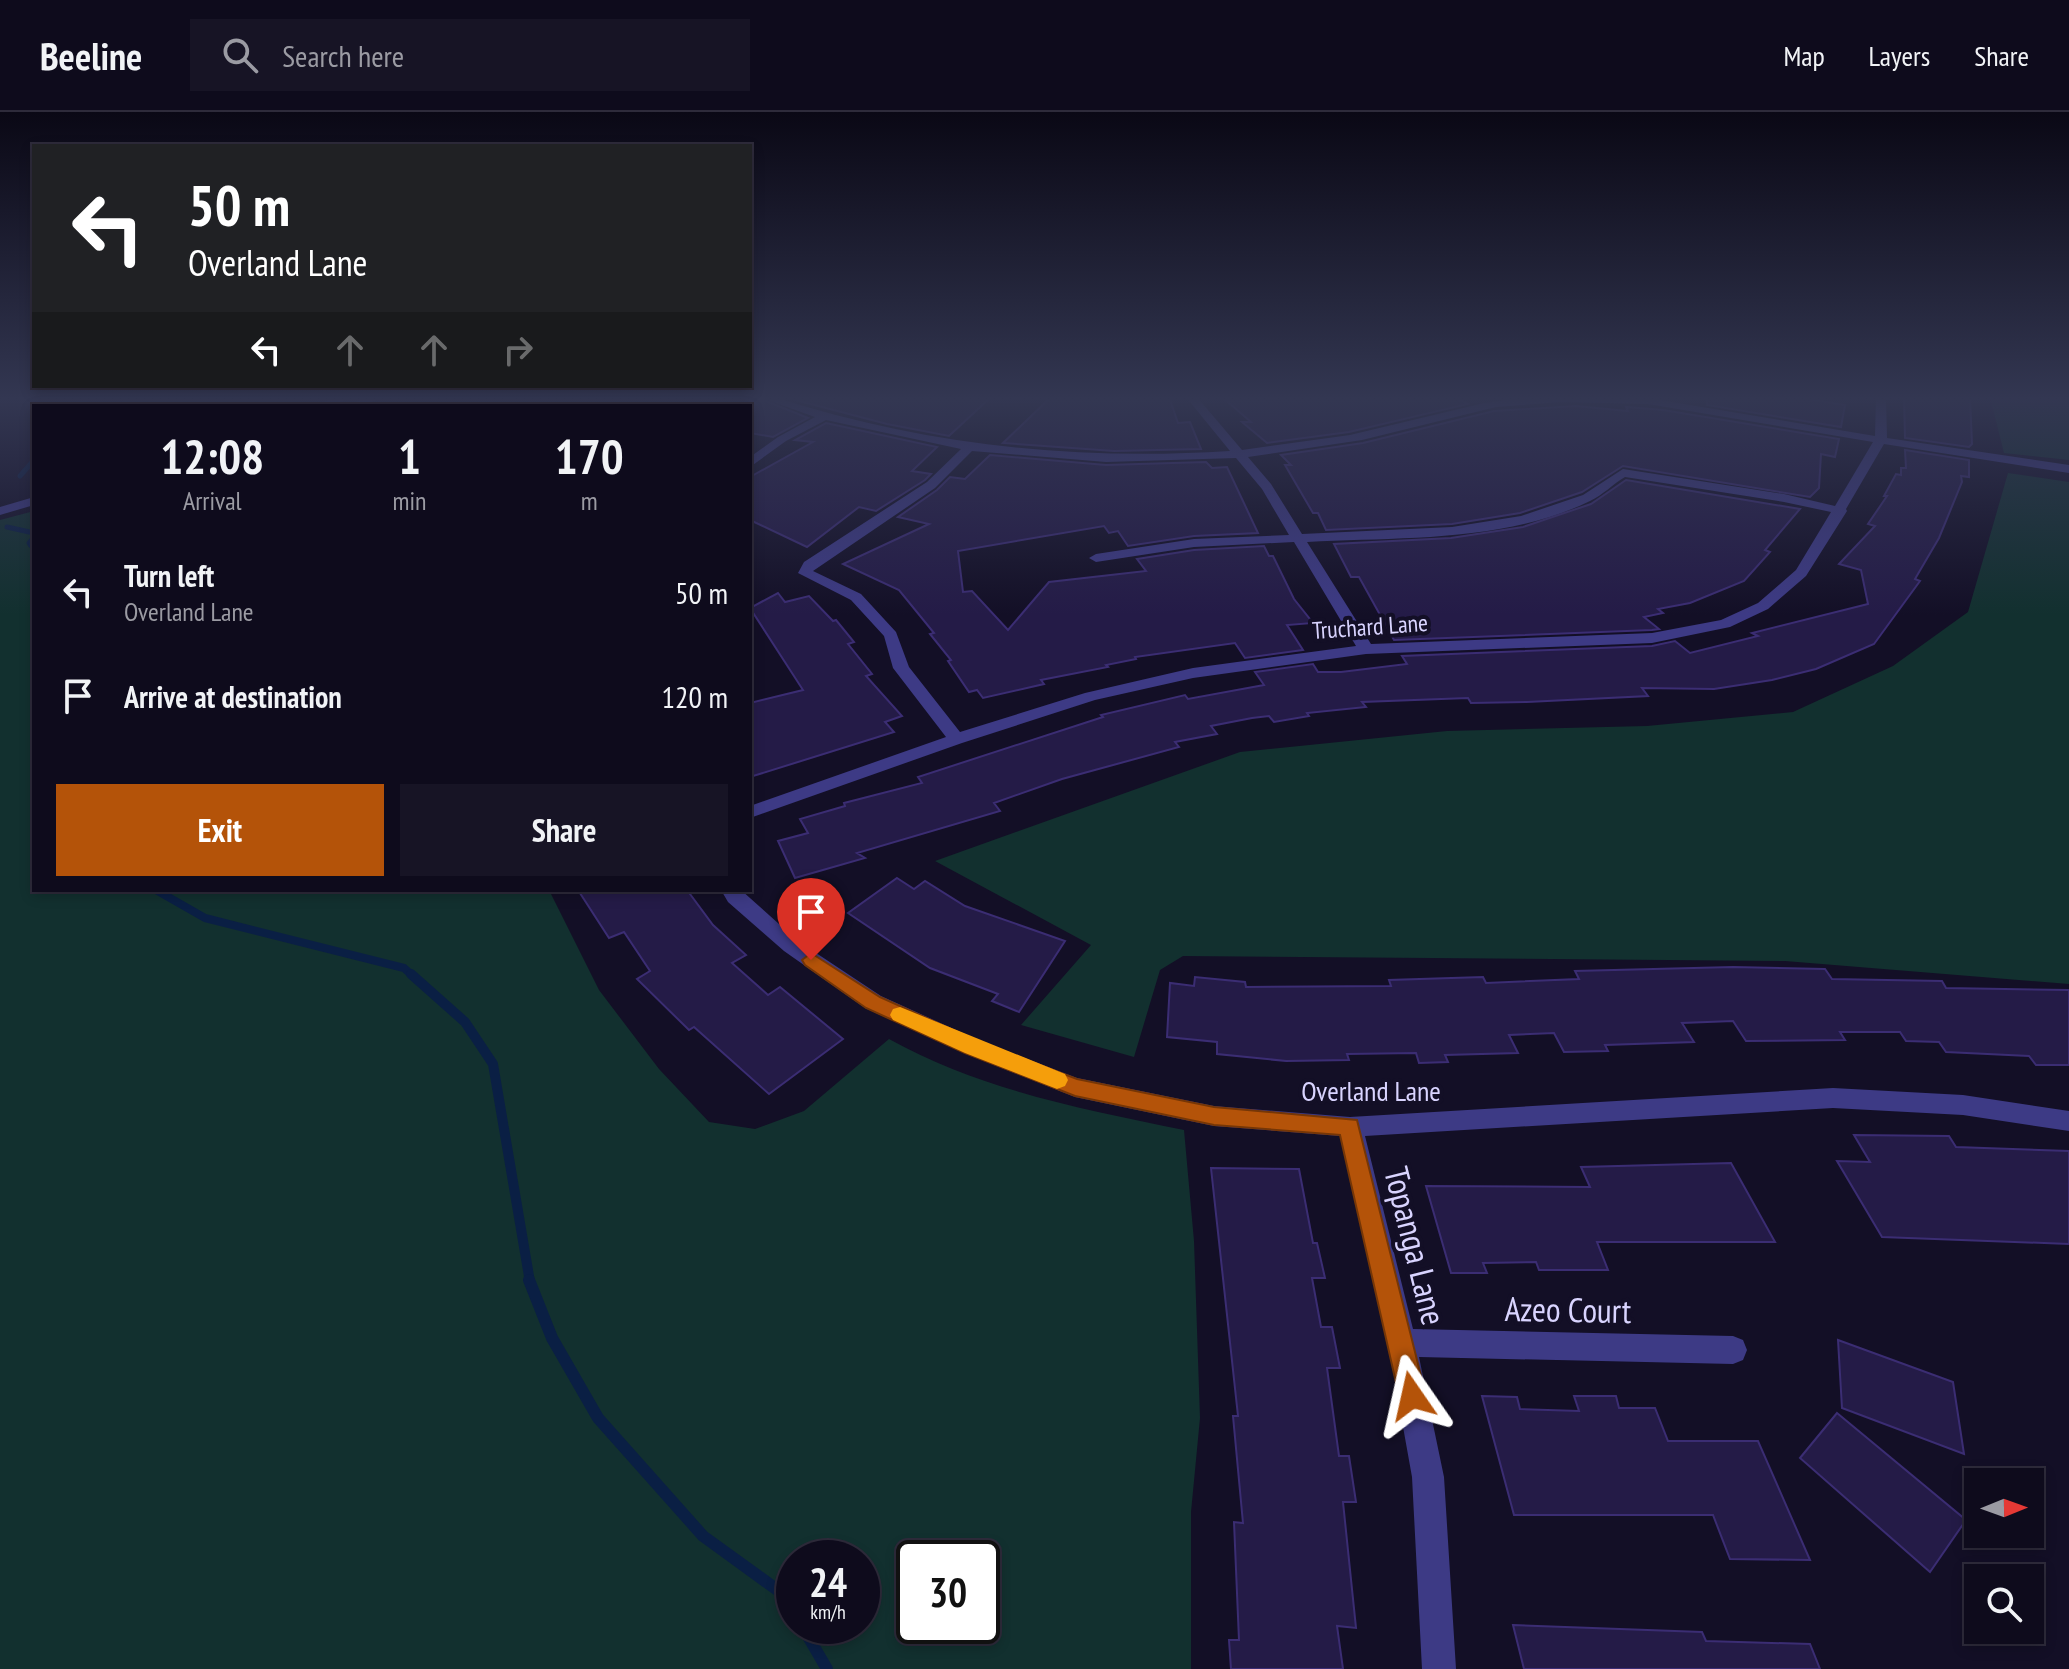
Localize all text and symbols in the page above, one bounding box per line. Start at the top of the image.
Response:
search box [190,19,750,91]
text: Beeline [40,31,142,80]
icon: search [218,33,262,77]
text: Search here [282,36,404,75]
text: Map [1783,37,1825,74]
text: Layers [1869,37,1930,74]
text: Share [1974,37,2029,74]
text: 50 m [188,169,290,241]
icon: left [56,176,160,280]
text: Overland Lane [188,239,367,286]
icon: left [244,328,288,372]
icon: ahead [328,328,372,372]
icon: ahead [412,328,456,372]
icon: right [496,328,540,372]
text: 12:08 [160,425,264,487]
text: 1 [398,425,421,487]
text: 170 [555,425,624,487]
text: Arrival [183,484,242,517]
text: min [392,484,426,517]
text: m [581,484,598,517]
text: Turn left [124,556,214,595]
icon: left [56,570,100,614]
text: 50 m [675,573,728,612]
text: Overland Lane [124,595,254,628]
street label: Truchard Lane [1311,607,1429,646]
icon: arrive [56,674,100,718]
text: Arrive at destination [124,677,342,716]
text: 120 m [662,677,728,716]
button: Exit [56,784,384,876]
button: Share [400,784,728,876]
pin [777,878,845,960]
icon: arrive [789,890,833,934]
street label: Overland Lane [1301,1072,1441,1109]
street label: Topanga Lane [1375,1162,1457,1329]
street label: Azeo Court [1504,1286,1632,1332]
position arrow [1370,1354,1454,1438]
north arrow [1964,1468,2044,1548]
map controls [1964,1468,2044,1644]
speed limit sign: 30 [896,1540,1000,1644]
text: 24 [809,1556,847,1608]
button: search [1964,1564,2044,1644]
text: km/h [810,1599,846,1625]

